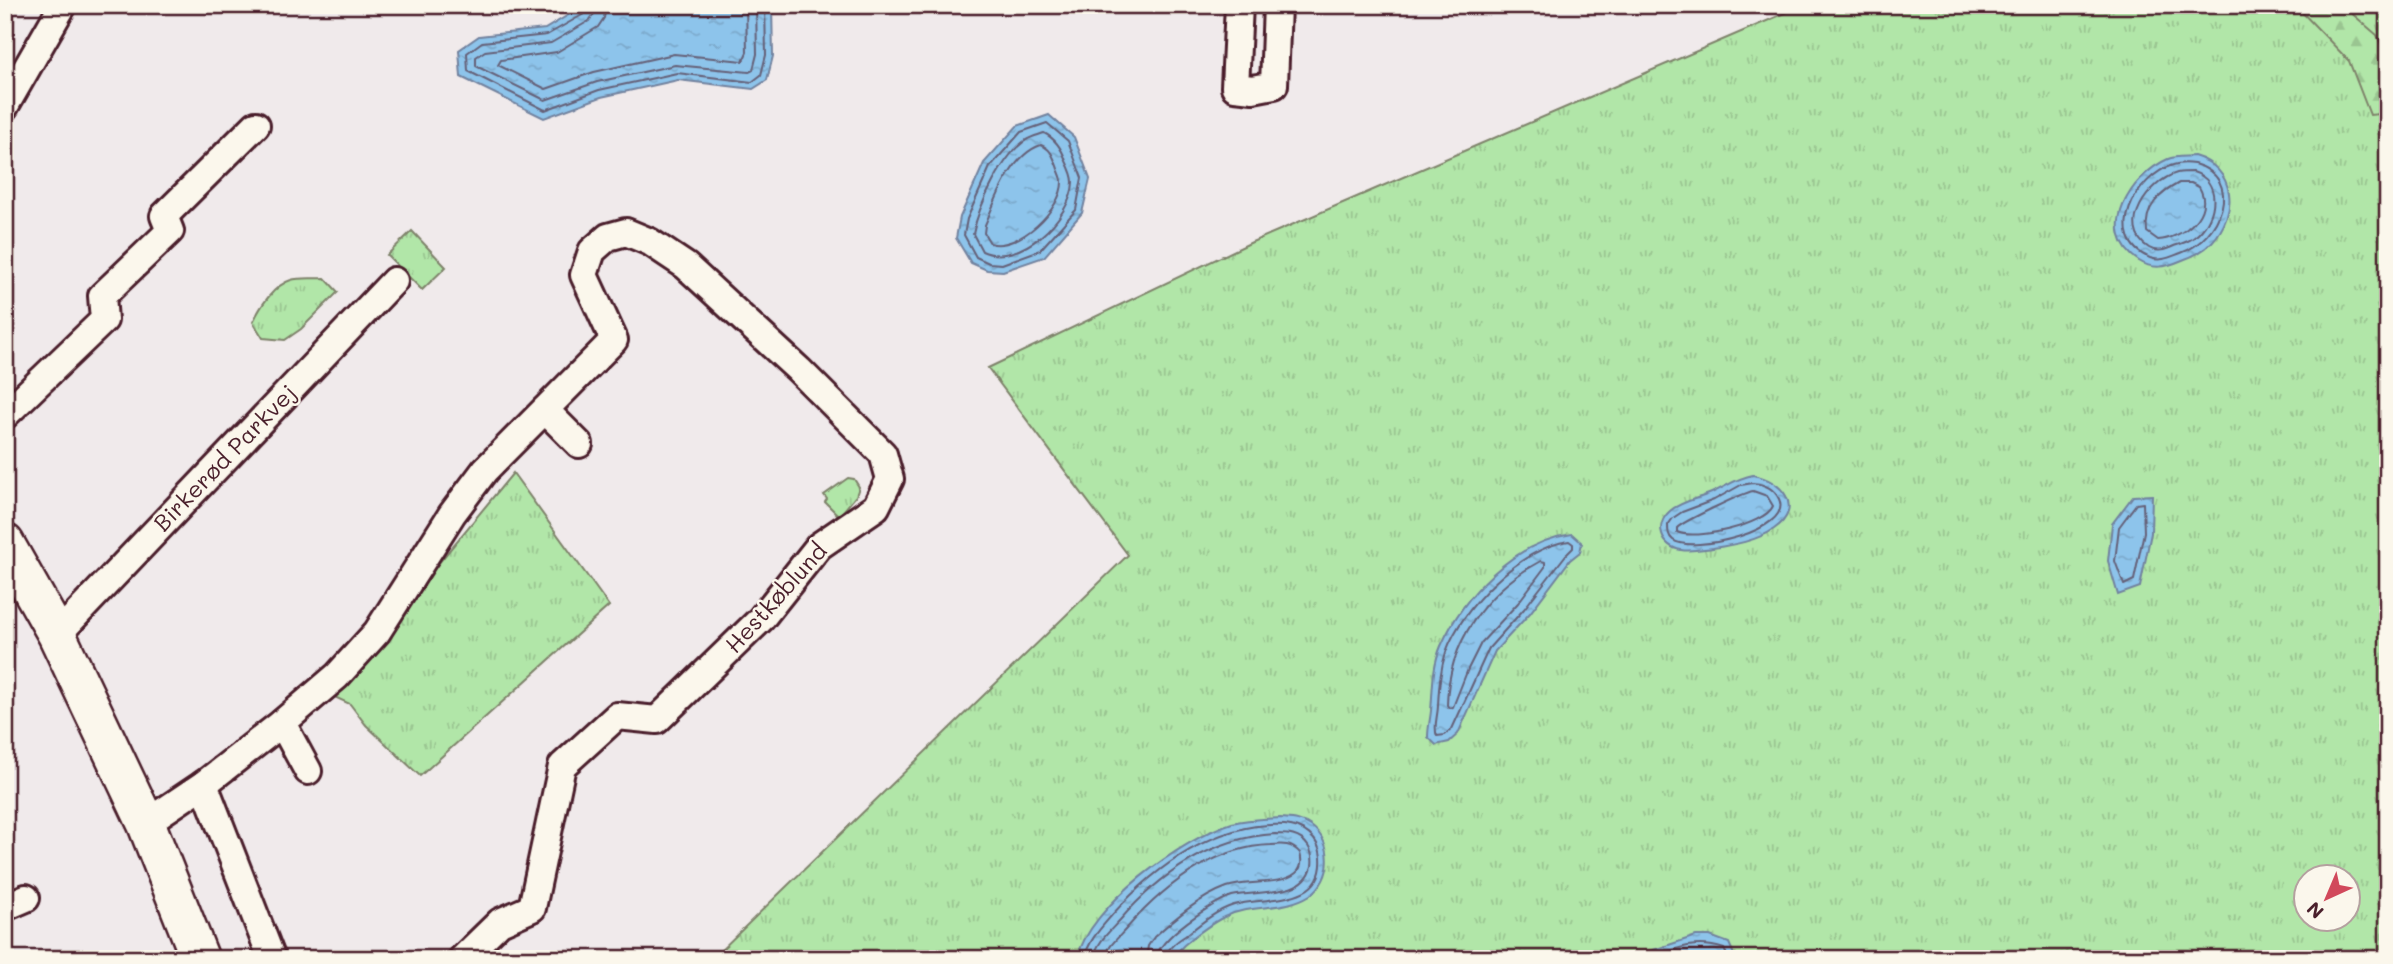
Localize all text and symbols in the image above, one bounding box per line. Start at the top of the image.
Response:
street label: Birkerød Parkvej [146,378,302,537]
street label: Hestkøblund [718,536,833,659]
north arrow [2292,862,2362,932]
text: N [2301,897,2329,925]

